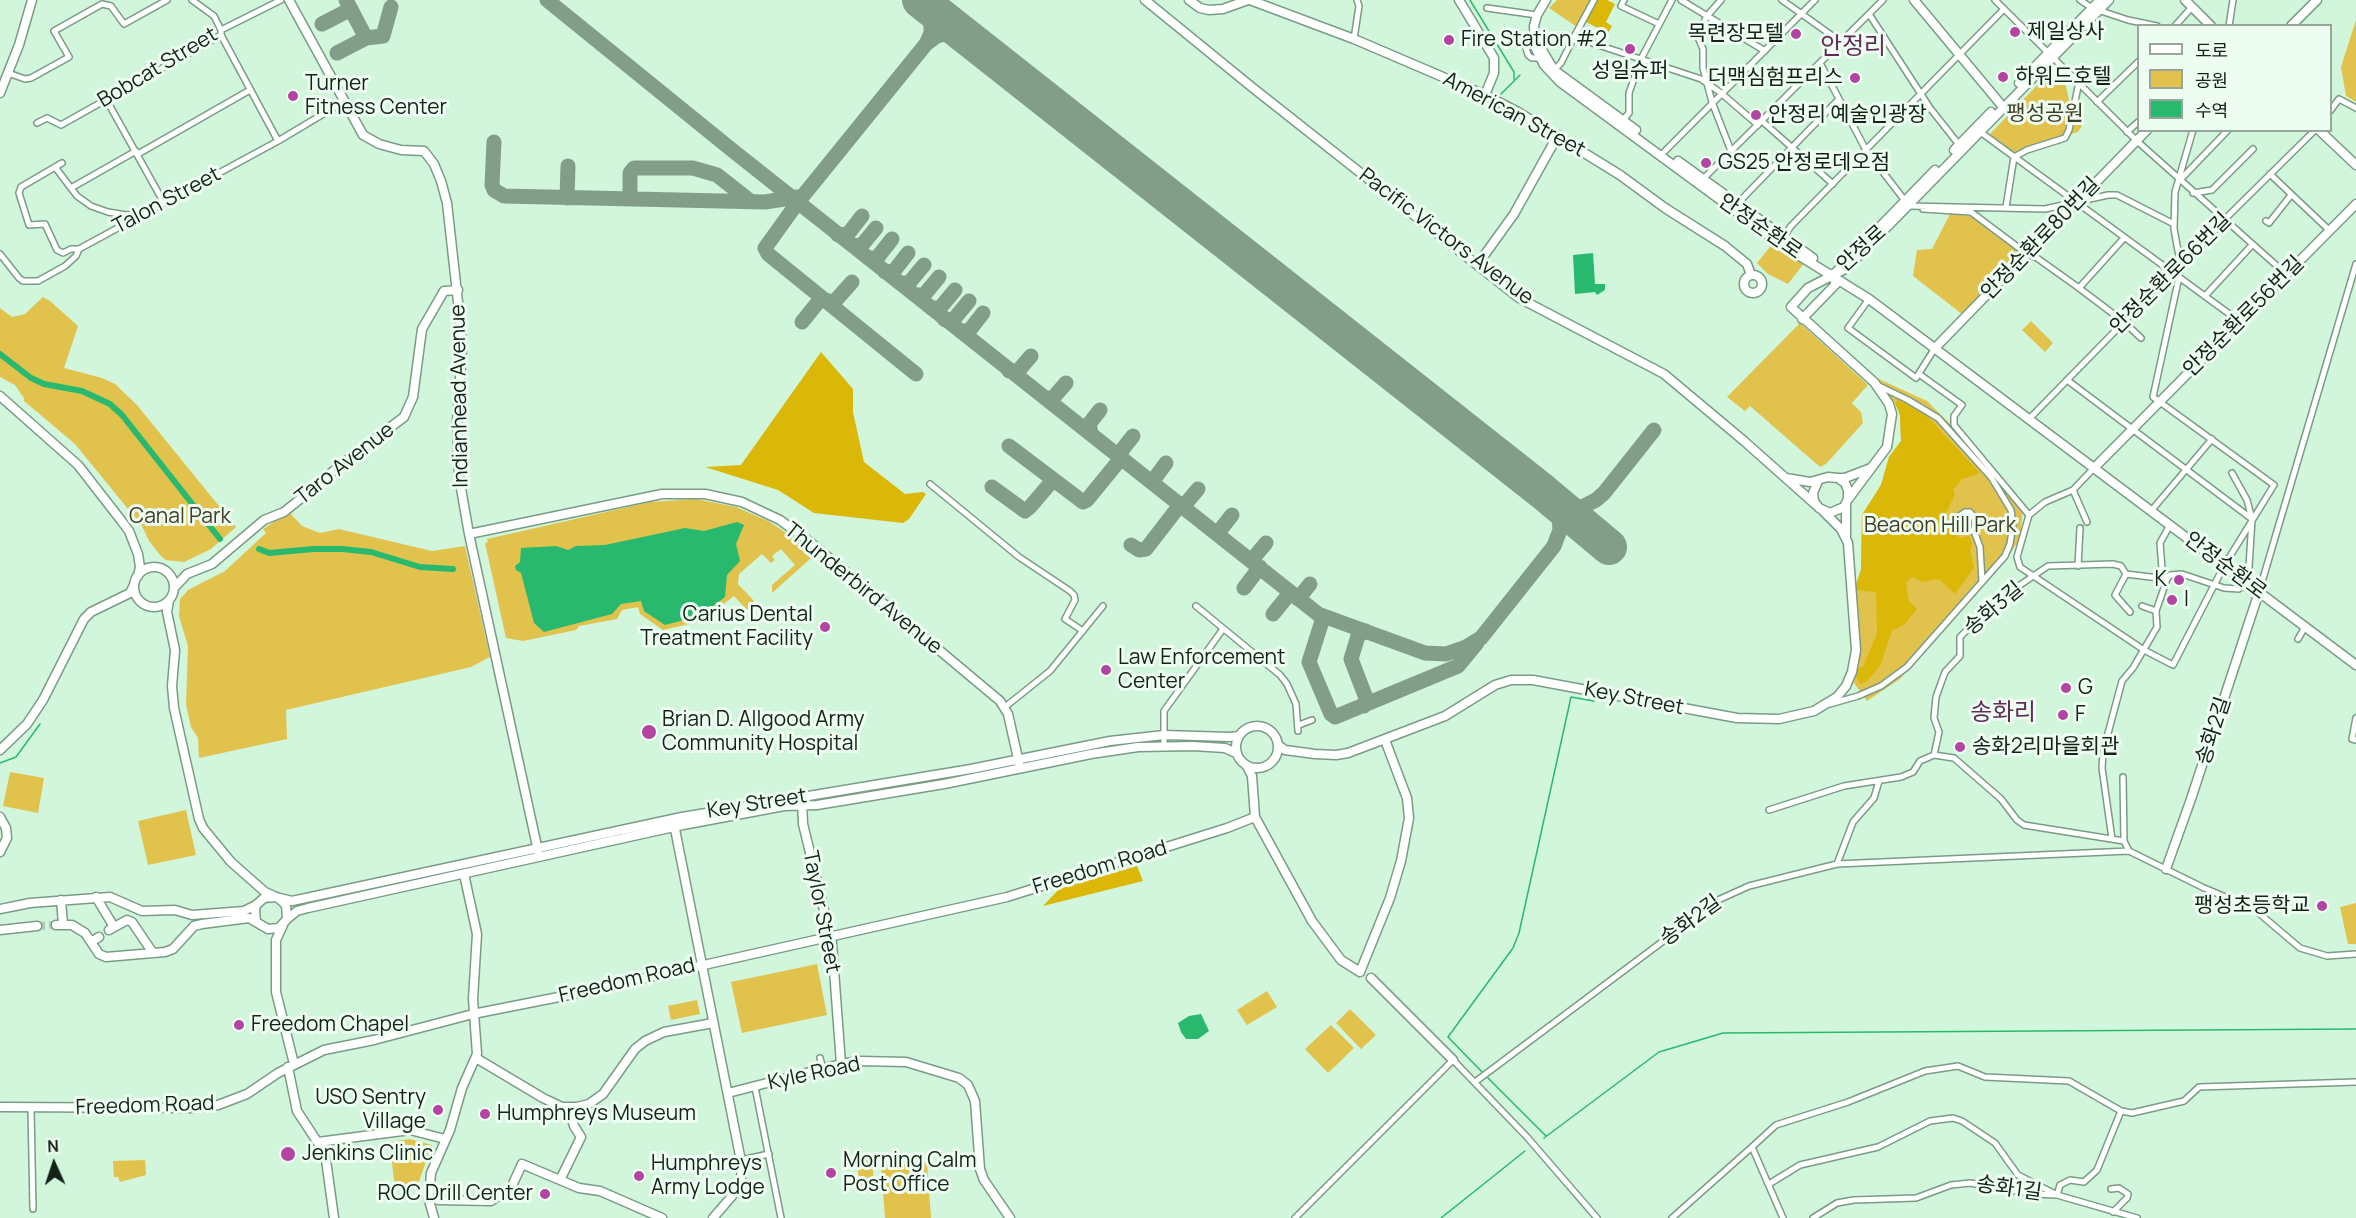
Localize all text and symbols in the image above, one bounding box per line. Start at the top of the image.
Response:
place label: 제일상사 [2027,19,2104,45]
place label: 목련장모텔 [1687,21,1784,47]
street label: Bobcat Street [94,22,222,114]
legend [2137,24,2332,132]
marker: 제일상사 [2008,25,2022,39]
place label: Fire Station #2 [1461,27,1607,53]
marker: 목련장모텔 [1789,27,1803,41]
marker: Fire Station #2 [1442,33,1456,47]
district label: 안정리 [1820,33,1886,61]
text: 도로 [2195,38,2228,62]
marker: 성일슈퍼 [1623,42,1637,56]
place label: 성일슈퍼 [1591,58,1669,84]
place label: 하워드호텔 [2015,64,2112,90]
place label: 더맥심험프리스 [1708,65,1843,91]
street label: American Street [1439,67,1589,163]
text: 공원 [2195,68,2228,92]
marker: 하워드호텔 [1996,70,2010,84]
place label: Turner Fitness Center [305,71,447,121]
marker: 더맥심험프리스 [1848,71,1862,85]
marker: Turner Fitness Center [286,89,300,103]
text: 수역 [2195,98,2228,122]
park label: 팽성공원 [2006,101,2084,127]
place label: 안정리 예술인광장 [1768,102,1927,128]
marker: 안정리 예술인광장 [1749,108,1763,122]
place label: GS25 안정로데오점 [1718,150,1890,176]
marker: GS25 안정로데오점 [1699,156,1713,170]
street label: Talon Street [109,162,225,240]
street label: Pacific Victors Avenue [1354,163,1538,311]
street label: 안정순환로80번길 [1976,173,2106,305]
street label: 안정순환로 [1713,189,1807,265]
street label: 안정순환로66번길 [2105,208,2237,340]
street label: 안정로 [1832,220,1892,278]
street label: 안정순환로56번길 [2178,251,2310,383]
street label: Indianhead Avenue [446,304,474,488]
street label: Taro Avenue [291,418,399,510]
park label: Canal Park [129,504,231,530]
park label: Beacon Hill Park [1864,513,2016,539]
street label: Thunderbird Avenue [779,518,947,660]
street label: 안정순환로 [2179,527,2271,605]
place label: K [2155,567,2167,593]
marker: K [2172,573,2186,587]
street label: 송화3길 [1959,577,2029,641]
place label: I [2184,587,2189,613]
marker: I [2165,593,2179,607]
place label: Carius Dental Treatment Facility [640,602,813,652]
marker: Carius Dental Treatment Facility [818,620,832,634]
place label: Law Enforcement Center [1118,645,1285,695]
marker: Law Enforcement Center [1099,663,1113,677]
place label: G [2078,675,2093,701]
street label: Key Street [1582,677,1686,721]
marker: G [2059,681,2073,695]
street label: 송화2길 [2191,694,2237,768]
district label: 송화리 [1970,699,2036,727]
place label: F [2075,702,2086,728]
place label: Brian D. Allgood Army Community Hospital [662,707,865,757]
marker: F [2056,708,2070,722]
marker: Brian D. Allgood Army Community Hospital [640,723,658,741]
place label: 송화2리마을회관 [1972,734,2119,760]
marker: 송화2리마을회관 [1953,740,1967,754]
street label: Key Street [705,784,809,824]
street label: Freedom Road [1030,836,1170,900]
street label: Taylor Street [797,849,845,975]
street label: 송화2길 [1655,890,1727,952]
place label: 팽성초등학교 [2194,893,2310,919]
marker: 팽성초등학교 [2315,899,2329,913]
street label: Freedom Road [556,953,698,1009]
place label: Freedom Chapel [251,1012,409,1038]
marker: Freedom Chapel [232,1018,246,1032]
street label: Kyle Road [766,1052,862,1096]
place label: USO Sentry Village [315,1085,426,1135]
street label: Freedom Road [75,1091,215,1121]
place label: Humphreys Museum [497,1101,696,1127]
marker: USO Sentry Village [431,1103,445,1117]
marker: Humphreys Museum [478,1107,492,1121]
north arrow [24,1134,84,1194]
text: N [47,1135,59,1157]
place label: Jenkins Clinic [302,1141,433,1167]
marker: Jenkins Clinic [279,1145,297,1163]
place label: Morning Calm Post Office [843,1148,977,1198]
place label: Humphreys Army Lodge [651,1151,765,1201]
marker: Morning Calm Post Office [824,1166,838,1180]
marker: Humphreys Army Lodge [632,1169,646,1183]
street label: 송화1길 [1974,1172,2044,1206]
place label: ROC Drill Center [377,1181,533,1207]
marker: ROC Drill Center [538,1187,552,1201]

